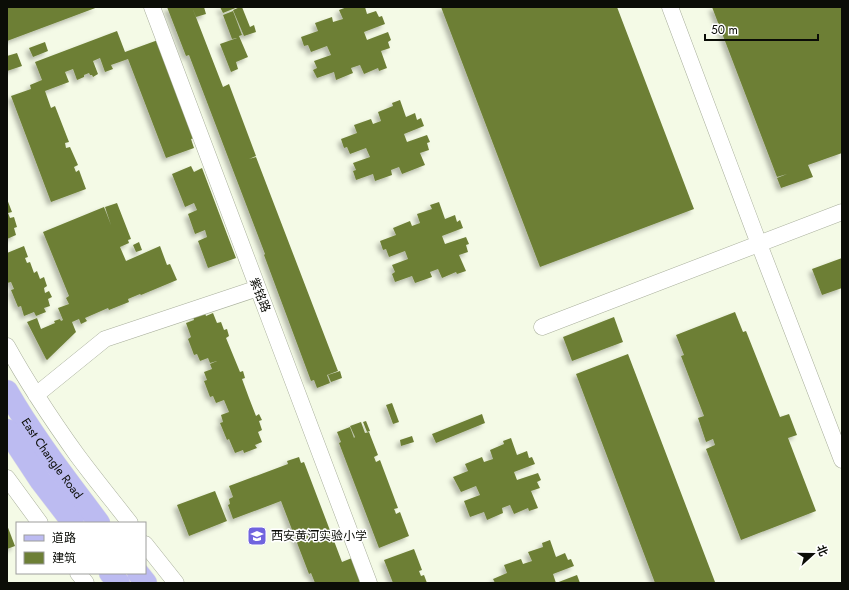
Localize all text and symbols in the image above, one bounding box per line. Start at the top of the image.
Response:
scale bar [705,16,818,42]
text: 50 m [711,21,738,39]
street label: 紫铭路 [245,275,275,315]
street label: East Changle Road [17,414,87,503]
legend [16,522,146,574]
school or university icon: 西安黄河实验小学 [246,525,268,547]
place label: 西安黄河实验小学 [271,527,367,545]
text: 道路 [52,529,76,547]
north arrow [793,534,833,574]
text: 北 [813,542,832,558]
text: 建筑 [52,549,76,567]

